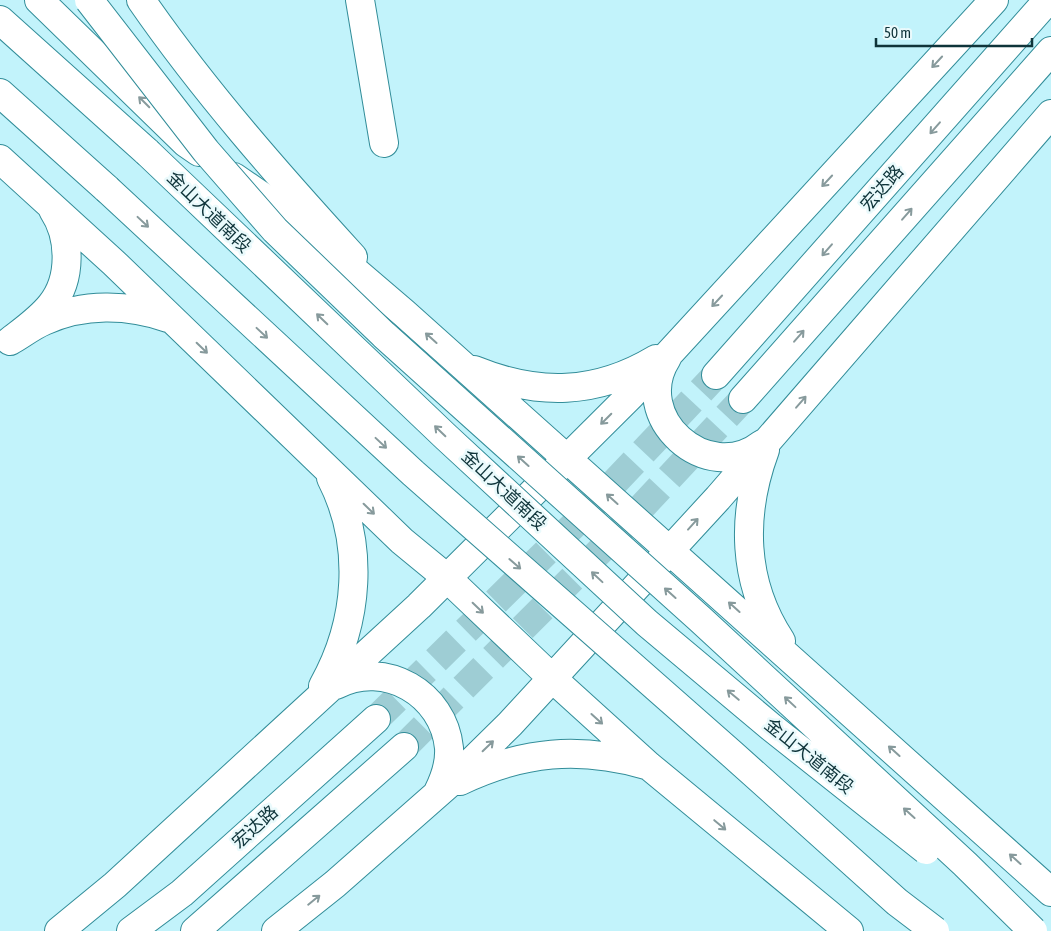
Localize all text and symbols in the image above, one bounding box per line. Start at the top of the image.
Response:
scale bar [876,15,1032,47]
text: 50 m [884,24,911,41]
one-way arrow [931,55,943,68]
one-way arrow [138,96,150,108]
one-way arrow [929,122,941,135]
street label: 宏达路 [856,160,907,215]
street label: 金山大道南段 [163,167,255,257]
one-way arrow [821,175,833,188]
one-way arrow [901,208,912,221]
one-way arrow [137,216,150,228]
one-way arrow [822,244,833,257]
one-way arrow [711,294,723,307]
one-way arrow [316,313,328,325]
one-way arrow [256,327,268,339]
one-way arrow [793,330,805,343]
one-way arrow [425,332,438,344]
one-way arrow [196,342,208,354]
one-way arrow [795,396,806,409]
one-way arrow [600,413,612,426]
one-way arrow [433,425,446,437]
one-way arrow [374,437,387,449]
street label: 金山大道南段 [458,445,551,534]
one-way arrow [516,455,529,467]
one-way arrow [606,493,619,505]
one-way arrow [363,503,376,515]
one-way arrow [687,518,699,531]
one-way arrow [508,558,521,569]
one-way arrow [591,571,604,583]
one-way arrow [663,587,676,599]
one-way arrow [727,601,740,613]
one-way arrow [472,602,485,614]
one-way arrow [727,689,740,701]
one-way arrow [783,697,796,708]
one-way arrow [590,713,603,725]
street label: 金山大道南段 [761,713,858,798]
one-way arrow [481,740,494,752]
one-way arrow [887,745,900,756]
street label: 宏达路 [228,801,282,852]
one-way arrow [903,807,916,818]
one-way arrow [713,819,726,830]
one-way arrow [1008,853,1021,865]
one-way arrow [307,895,320,906]

